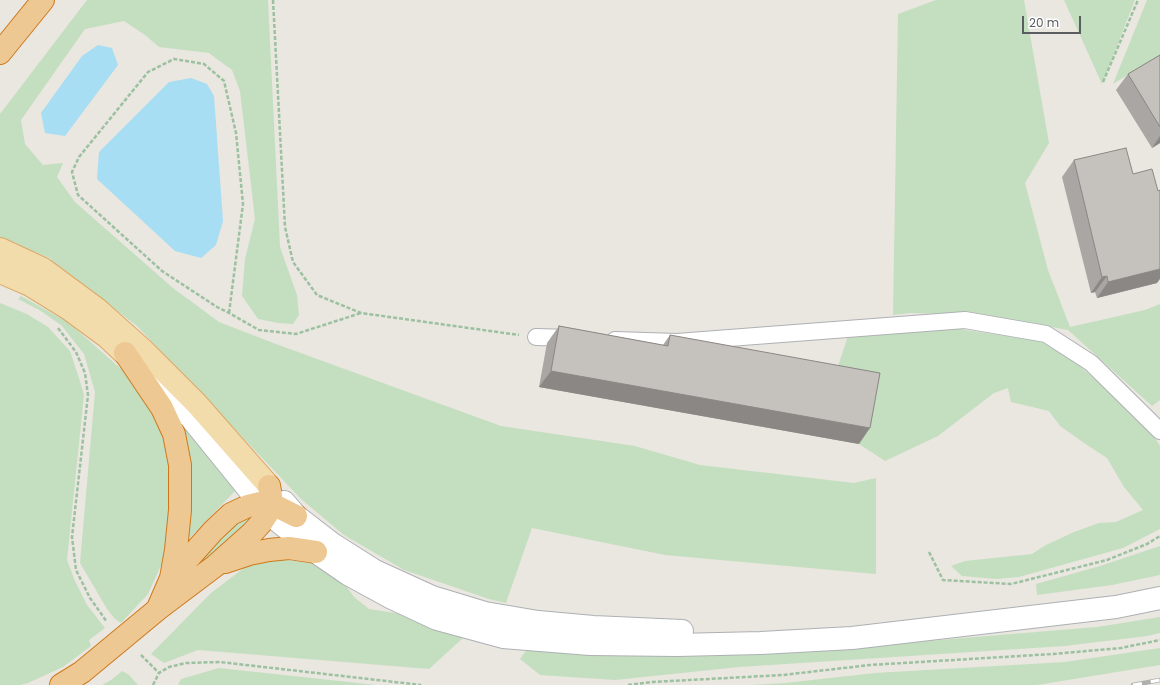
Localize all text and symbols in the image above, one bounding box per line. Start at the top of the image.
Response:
scale bar [1024,8,1083,34]
text: 20 m [1029,14,1059,31]

